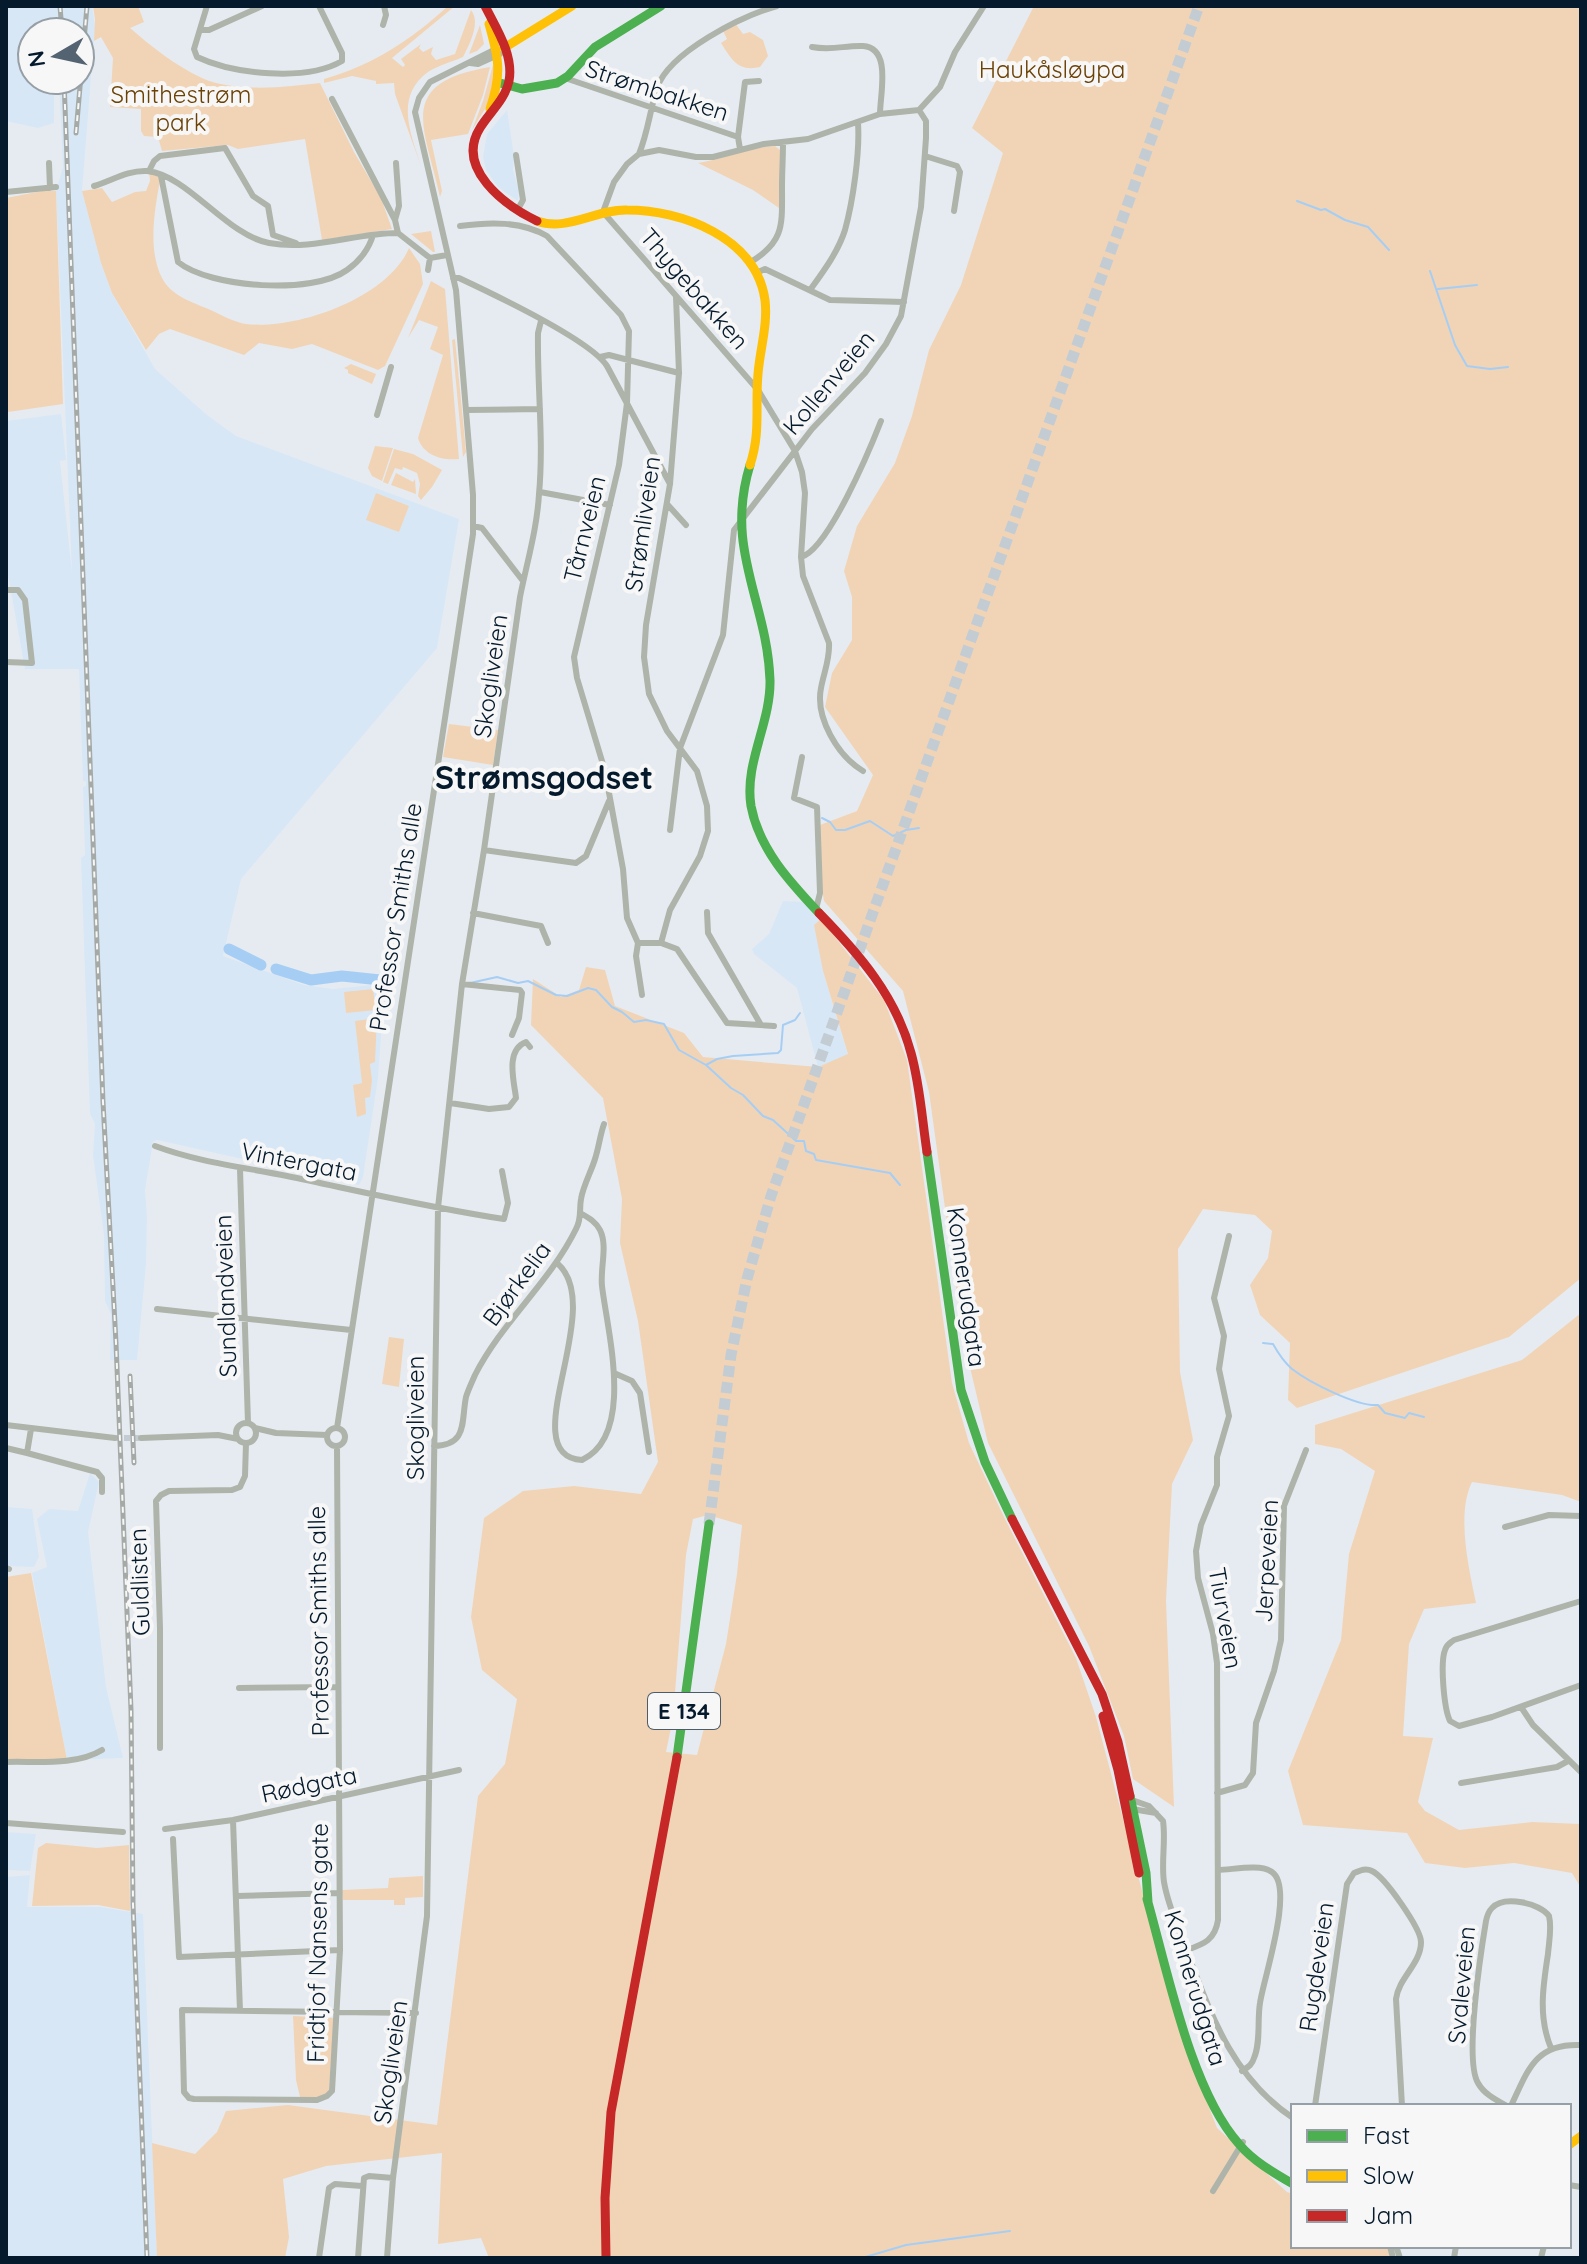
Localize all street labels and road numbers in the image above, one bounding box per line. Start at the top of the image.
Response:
street label: Strømbakken [582,53,733,127]
street label: Thygebakken [634,222,756,355]
street label: Kollenveien [776,324,881,441]
street label: Strømliveien [618,454,666,594]
street label: Tårnveien [556,473,612,585]
street label: Skogliveien [466,612,514,740]
street label: Professor Smiths alle [362,801,428,1033]
street label: Vintergata [239,1135,360,1187]
street label: Konnerudgata [941,1205,993,1369]
street label: Sundlandveien [207,1214,243,1378]
street label: Bjørkelia [476,1235,557,1331]
street label: Skogliveien [400,1356,430,1480]
street label: Jerpeveien [1248,1499,1284,1623]
street label: Professor Smiths alle [301,1505,335,1737]
street label: Guldlisten [122,1528,156,1636]
street label: Tiurveien [1202,1565,1250,1671]
road number: E 134 [648,1693,720,1729]
street label: Rødgata [258,1759,359,1809]
street label: Fridtjof Nansens gate [300,1823,334,2063]
street label: Rugdeveien [1292,1900,1340,2034]
street label: Konnerudgata [1158,1906,1234,2069]
street label: Svaleveien [1441,1925,1481,2045]
street label: Skogliveien [366,1998,414,2126]

